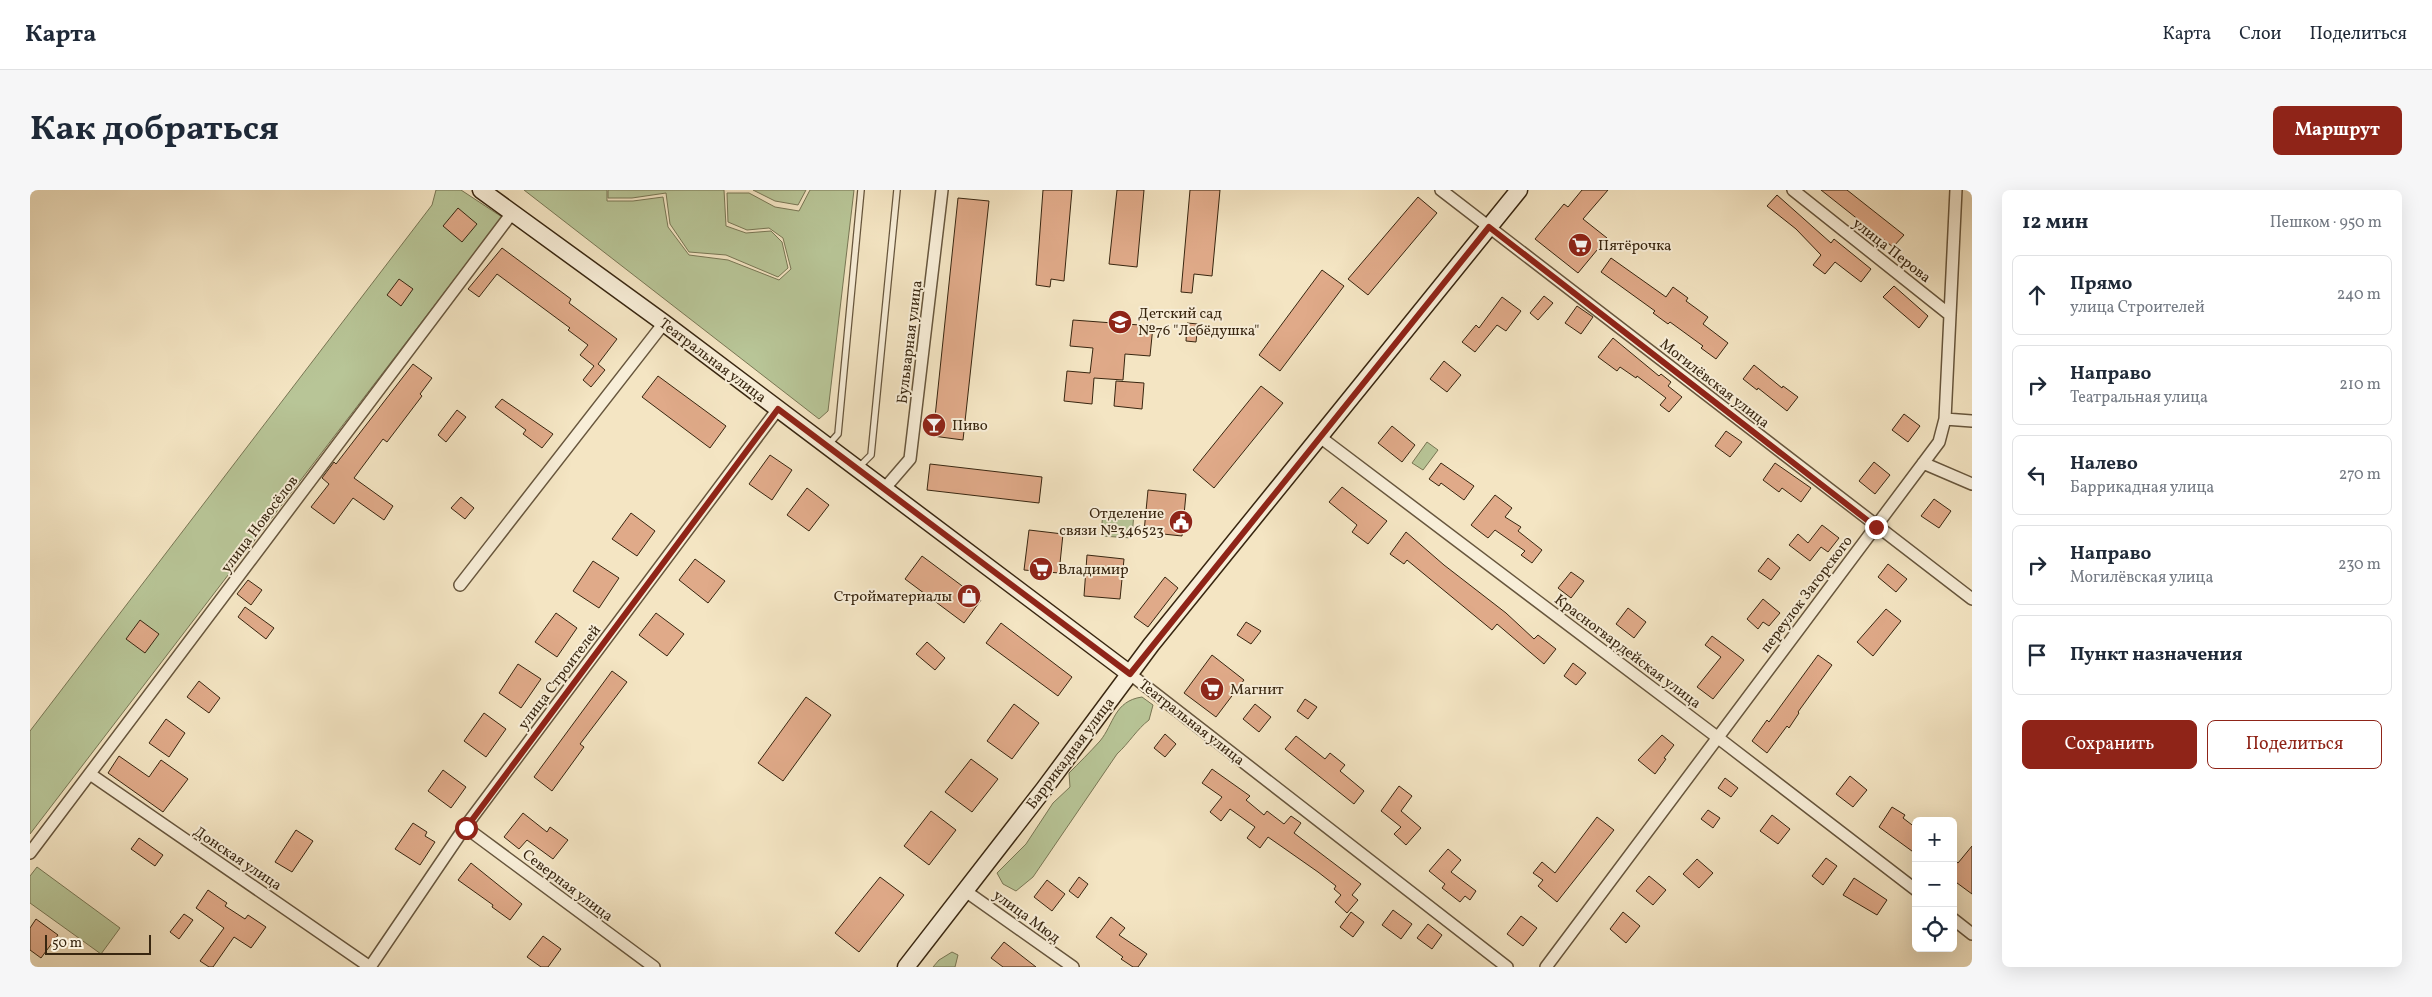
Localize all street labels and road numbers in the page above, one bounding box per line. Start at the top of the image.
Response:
street label: улица Перова [1847,214,1935,289]
street label: Бульварная улица [892,279,928,405]
street label: Театральная улица [654,314,770,409]
street label: Могилёвская улица [1655,334,1774,434]
street label: улица Новосёлов [217,472,304,578]
street label: переулок Загорского [1756,532,1858,658]
street label: Красногвардейская улица [1549,590,1705,714]
street label: улица Строителей [514,621,607,735]
street label: Театральная улица [1134,675,1249,771]
street label: Баррикадная улица [1022,694,1120,814]
street label: Донская улица [189,822,285,897]
street label: Северная улица [517,845,617,927]
street label: улица Мюд [988,886,1064,949]

